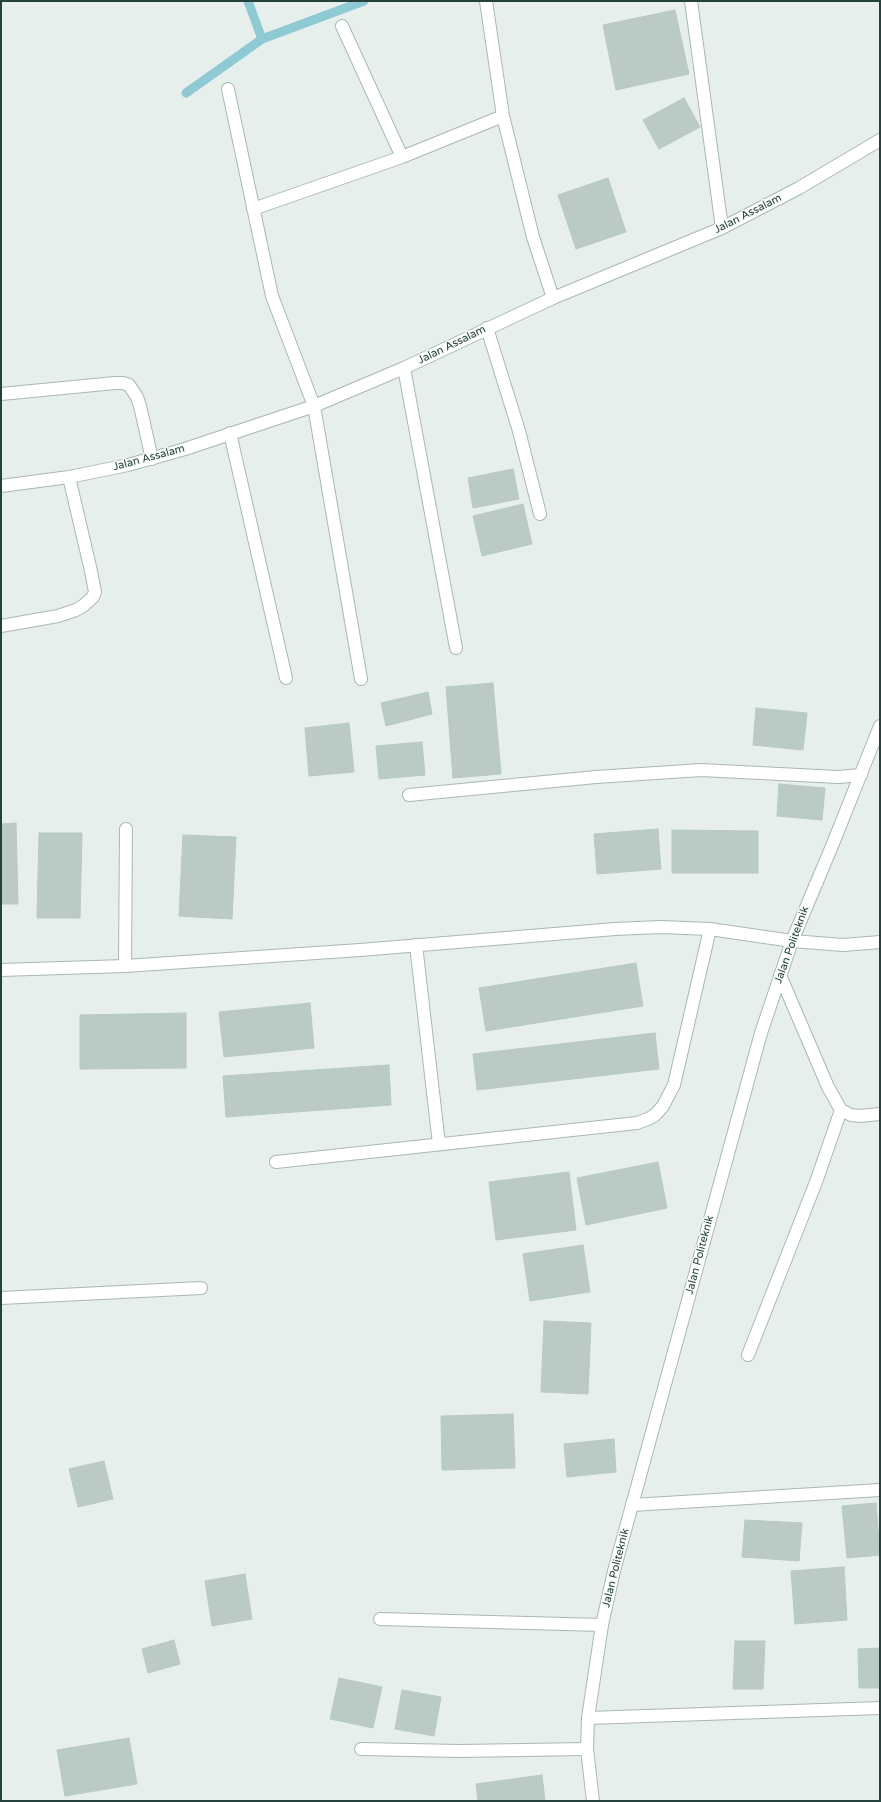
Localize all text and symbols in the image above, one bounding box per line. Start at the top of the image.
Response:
street label: Jalan Assalam [712,191,784,237]
street label: Jalan Assalam [416,323,488,367]
street label: Jalan Assalam [112,442,186,474]
street label: Jalan Politeknik [772,905,812,985]
street label: Jalan Politeknik [683,1214,717,1296]
street label: Jalan Politeknik [600,1527,632,1609]

